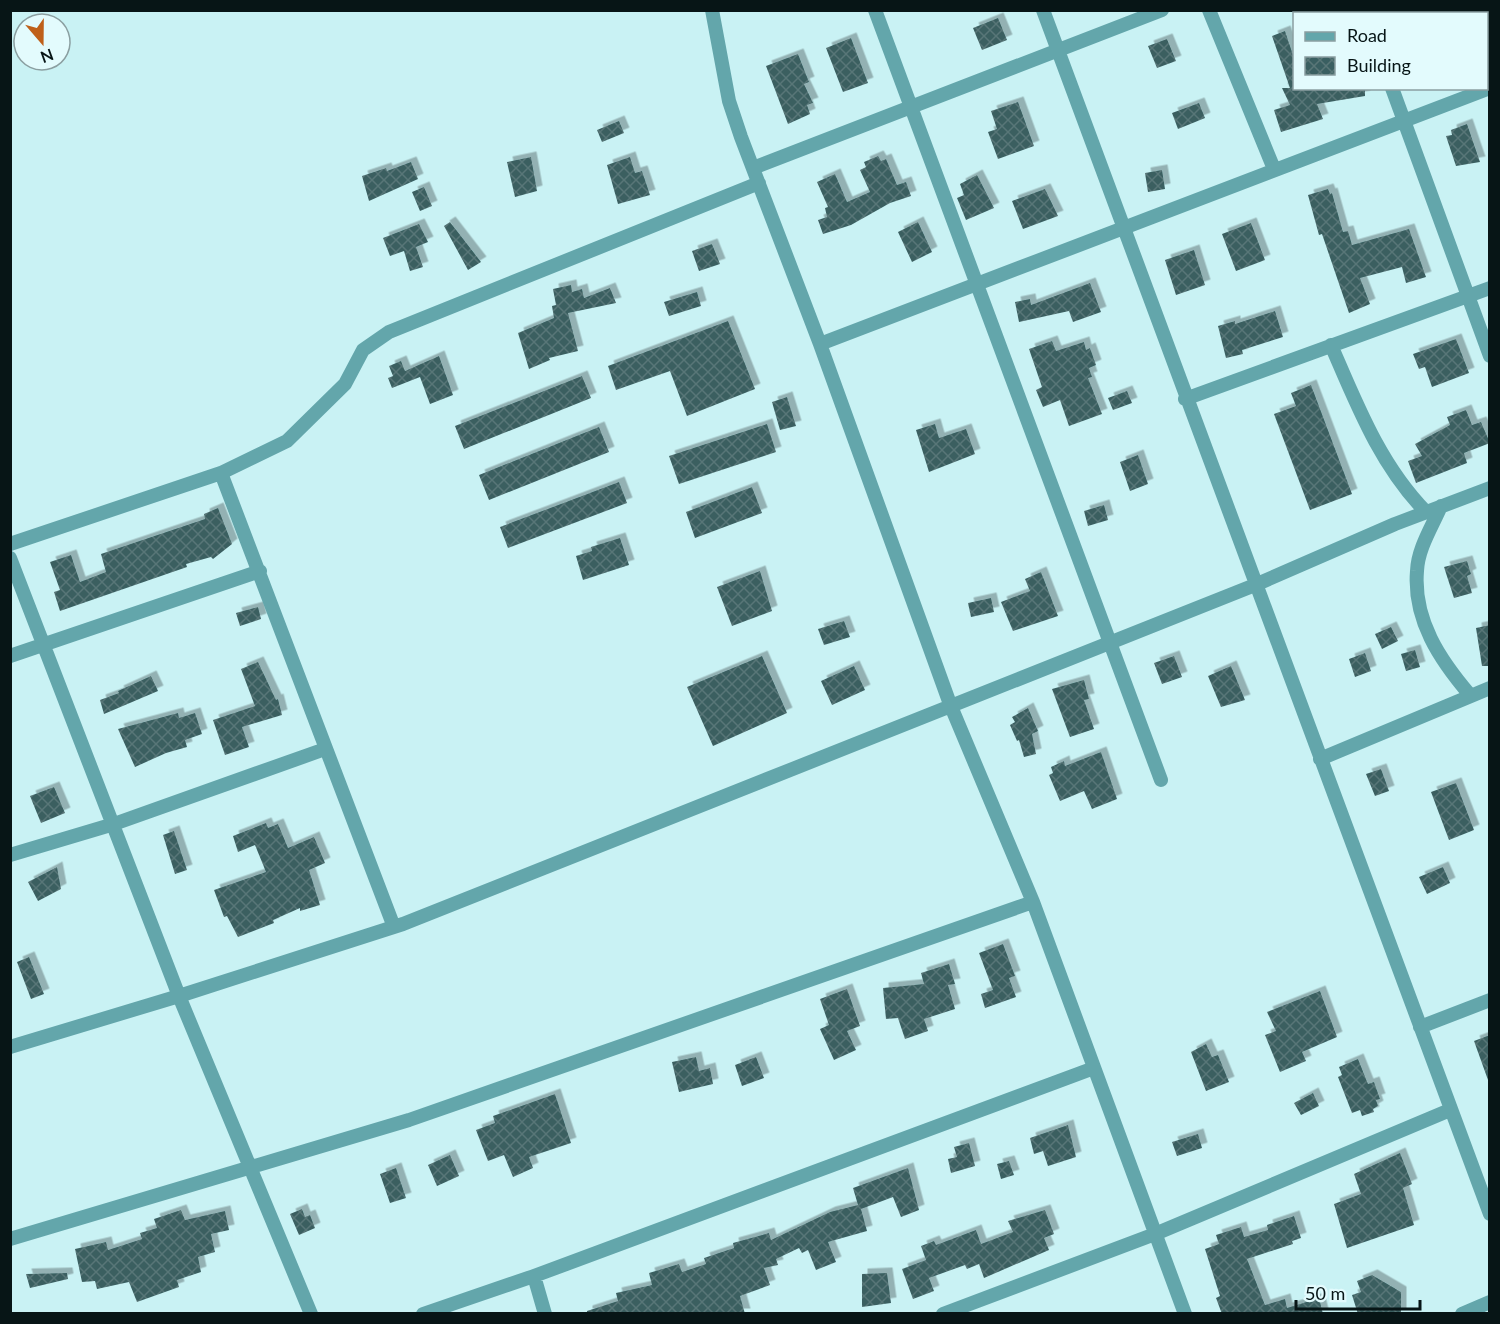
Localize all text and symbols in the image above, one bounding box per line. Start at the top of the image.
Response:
north arrow [12,12,72,72]
legend [1293,12,1488,90]
text: Road [1347,24,1387,46]
text: N [38,46,56,68]
text: Building [1347,54,1411,76]
scale bar [1296,1273,1420,1311]
text: 50 m [1305,1282,1345,1304]

